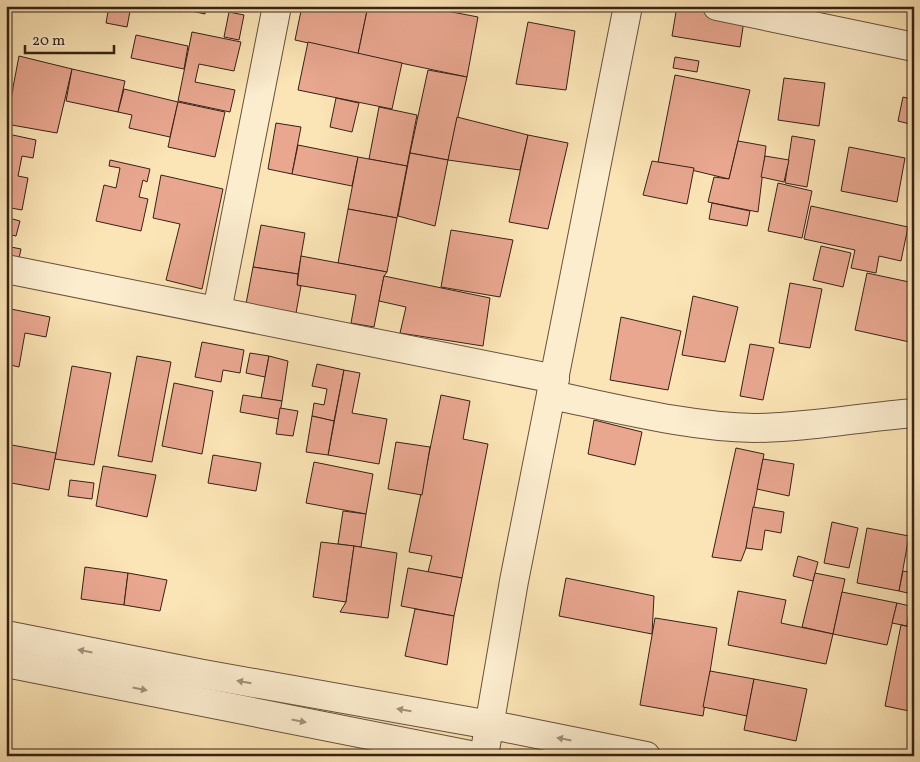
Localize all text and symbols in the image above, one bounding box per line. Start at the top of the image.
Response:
scale bar [25,22,114,54]
text: 20 m [32,31,65,52]
one-way arrow [76,646,92,654]
one-way arrow [236,677,252,685]
one-way arrow [132,686,148,694]
one-way arrow [396,705,412,713]
one-way arrow [292,717,307,725]
one-way arrow [557,735,572,743]

